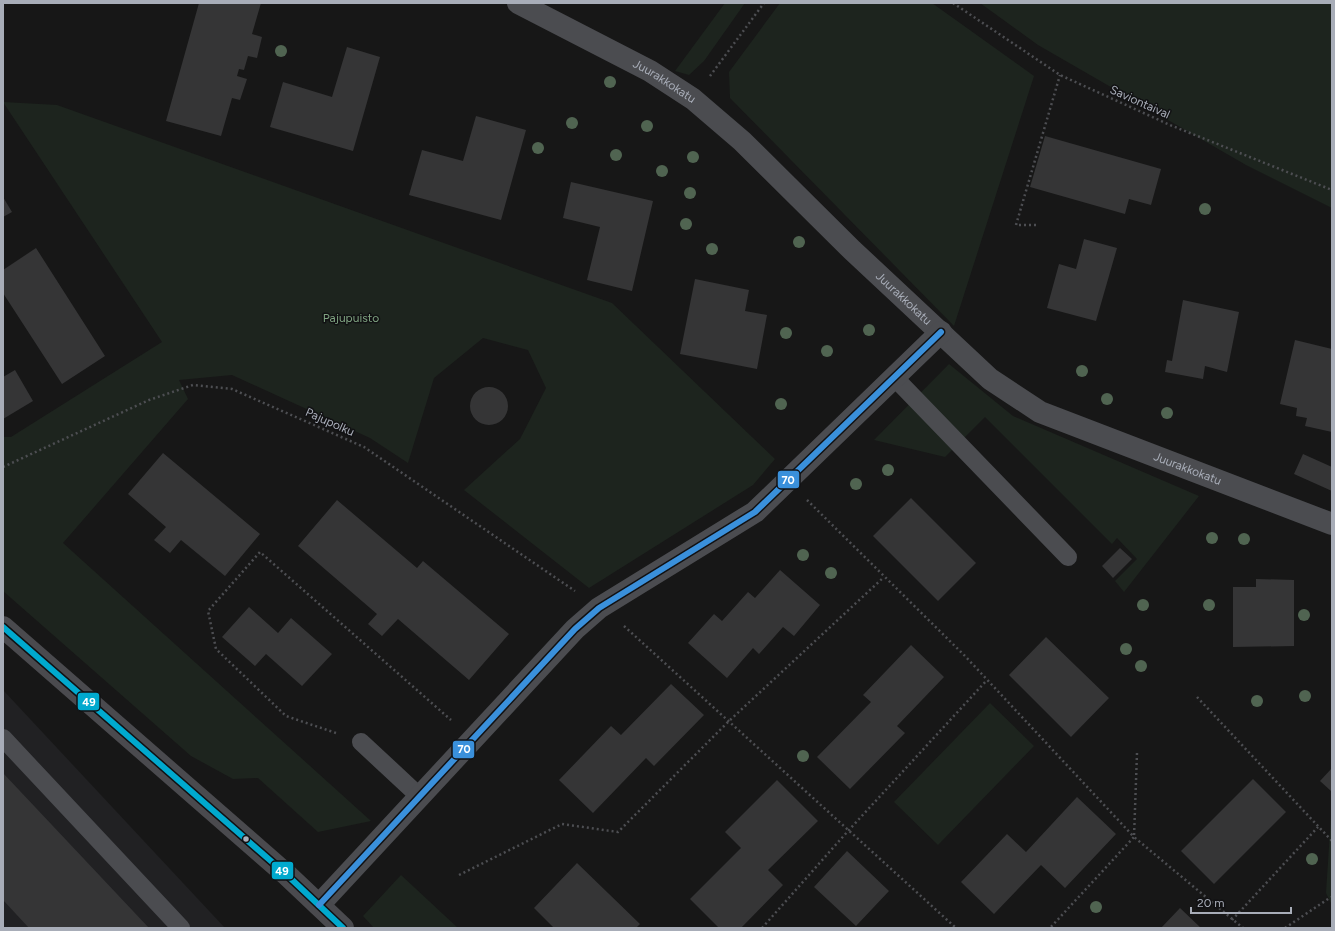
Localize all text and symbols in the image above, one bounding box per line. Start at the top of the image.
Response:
street label: Juurakkokatu [631,56,698,106]
street label: Saviontaival [1108,83,1172,121]
street label: Juurakkokatu [873,269,935,328]
park label: Pajupuisto [323,311,379,325]
street label: Pajupolku [303,405,357,439]
street label: Juurakkokatu [1152,449,1223,488]
line badge: 70 [777,470,800,489]
text: 70 [781,474,795,487]
line badge: 49 [77,692,100,711]
text: 49 [82,696,96,709]
line badge: 70 [452,740,475,759]
text: 70 [457,743,471,756]
unlabelled marker [241,834,251,844]
line badge: 49 [271,861,294,880]
text: 49 [275,865,289,878]
scale bar [1191,889,1291,915]
text: 20 m [1197,896,1225,910]

